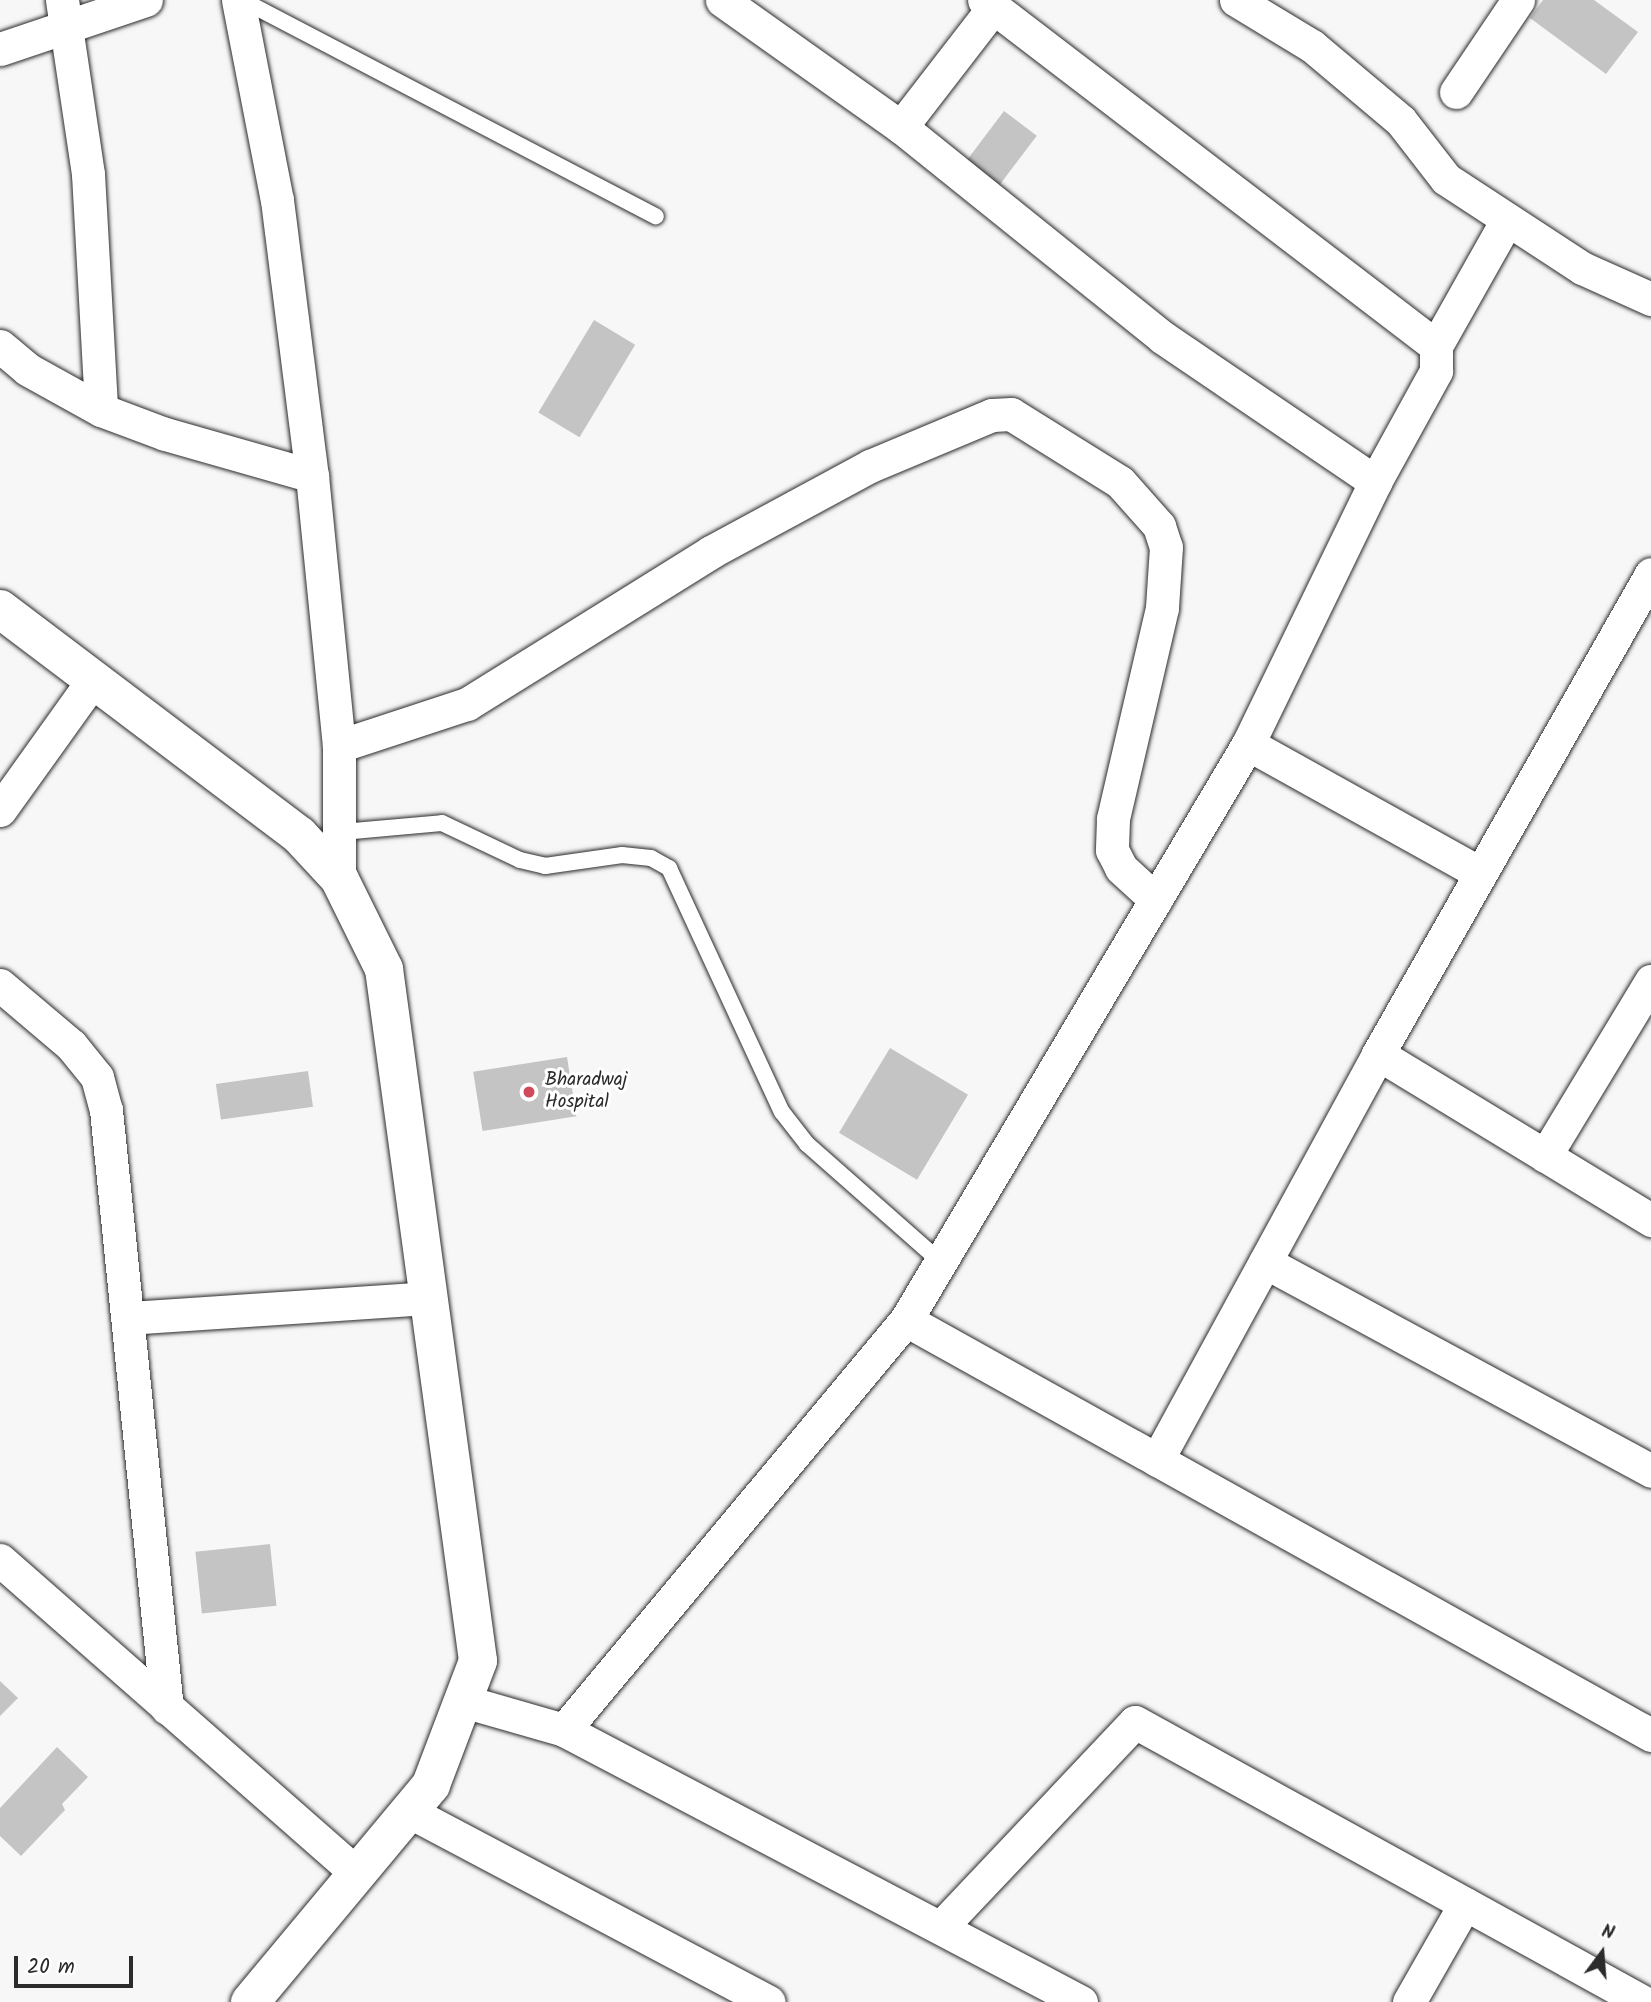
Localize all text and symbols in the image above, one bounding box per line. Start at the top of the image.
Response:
place label: Bharadwaj Hospital [545,1070,627,1114]
marker: Bharadwaj Hospital [519,1082,539,1102]
text: N [1598,1917,1618,1949]
north arrow [1567,1918,1637,1988]
scale bar [18,1942,136,1986]
text: 20 m [27,1951,75,1984]

